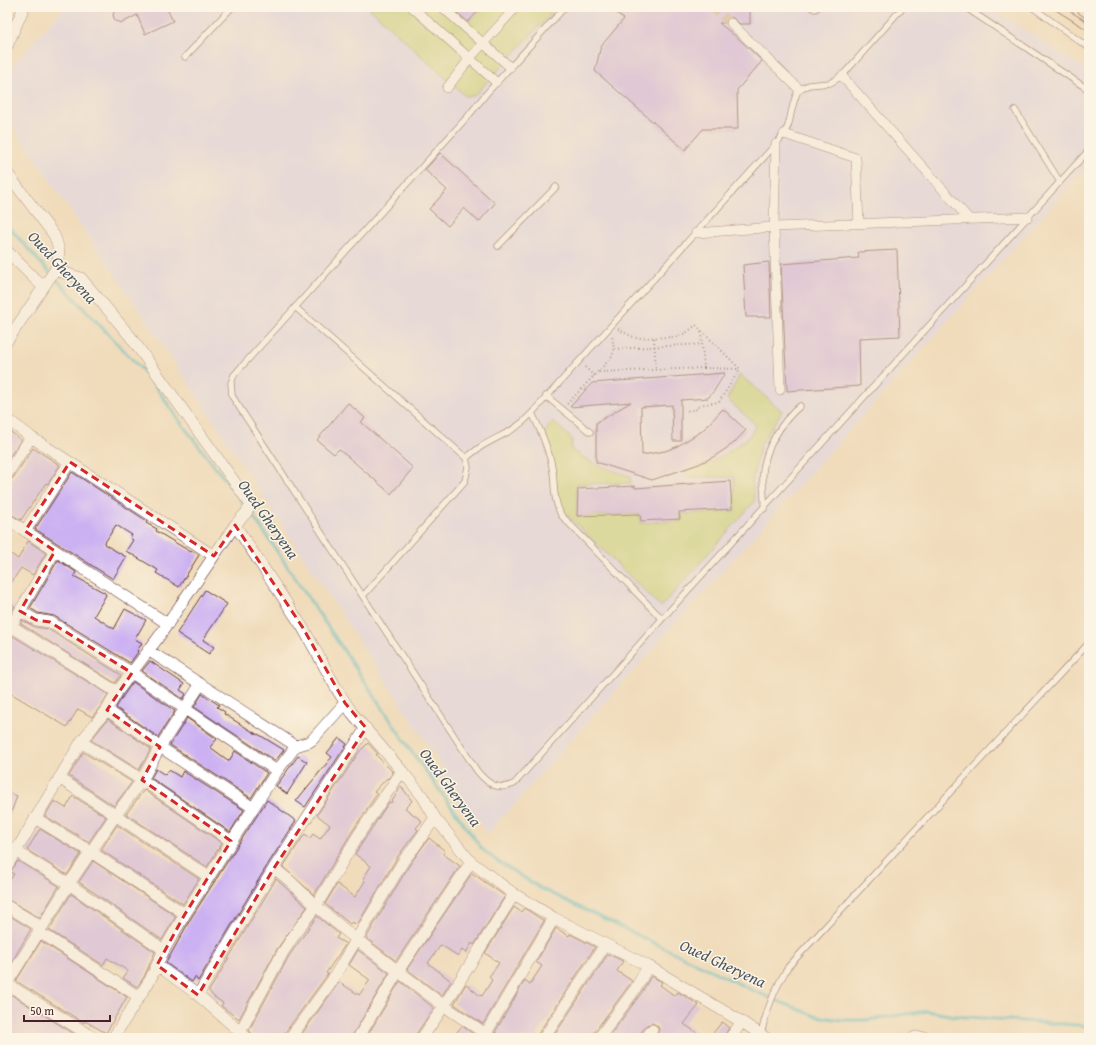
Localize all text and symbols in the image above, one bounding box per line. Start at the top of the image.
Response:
water label: Oued Gheryena [23,225,104,309]
water label: Oued Gheryena [233,474,306,564]
water label: Oued Gheryena [414,743,488,832]
water label: Oued Gheryena [676,933,771,994]
scale bar [24,997,110,1023]
text: 50 m [30,1002,54,1019]

